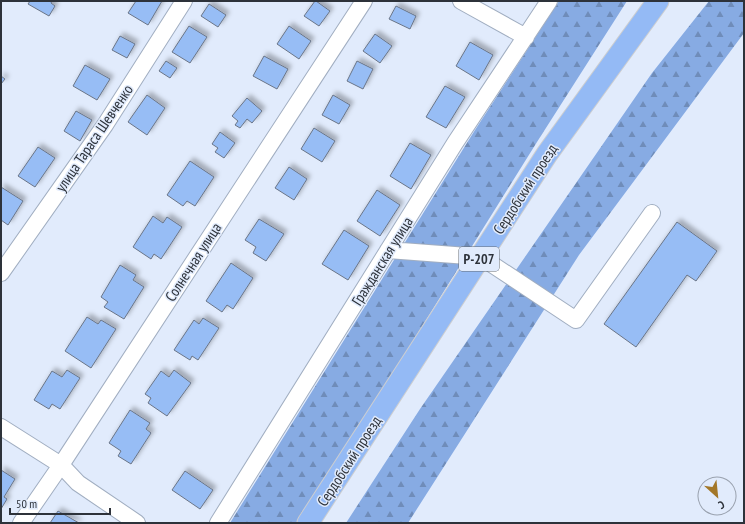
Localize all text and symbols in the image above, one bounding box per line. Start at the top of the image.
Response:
street label: улица Тараса Шевченко [51,81,137,195]
street label: Сердобский проезд [489,140,561,238]
street label: Гражданская улица [347,213,417,309]
street label: Солнечная улица [161,219,225,305]
road number: Р-207 [459,247,499,271]
street label: Сердобский проезд [313,412,385,510]
north arrow [697,476,737,516]
scale bar [10,490,110,516]
text: 50 m [16,496,37,511]
text: С [716,498,727,512]

